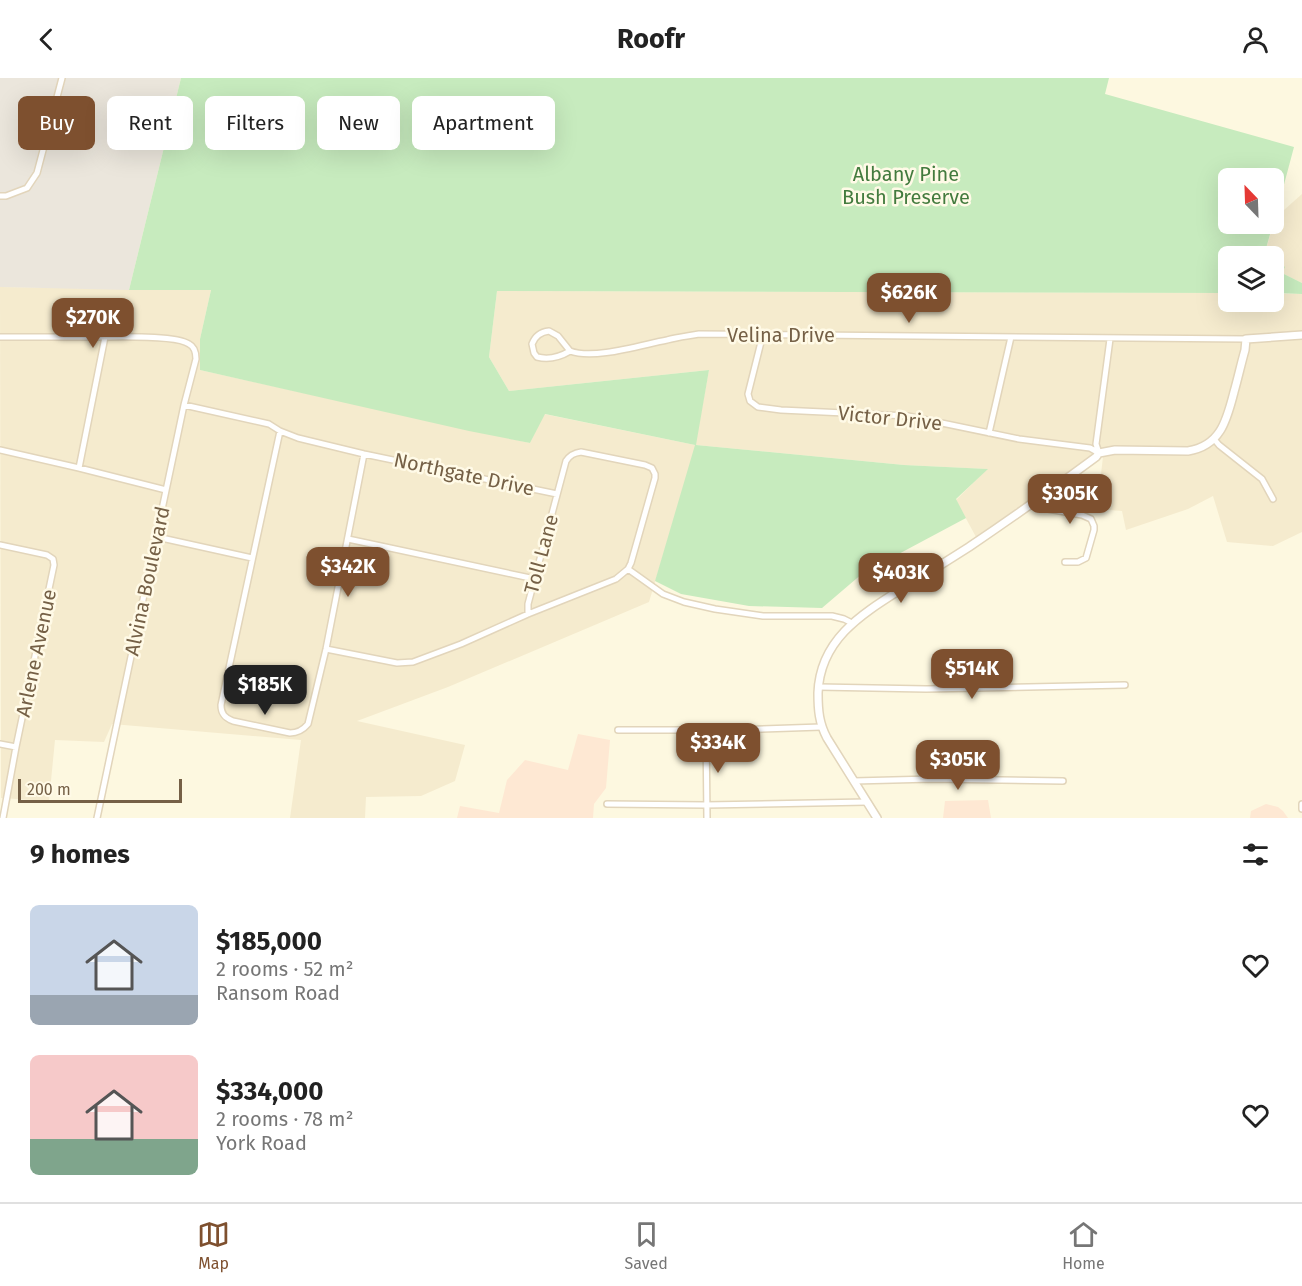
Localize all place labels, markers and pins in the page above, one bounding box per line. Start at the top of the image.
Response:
pin: $626K [867,273,951,324]
pin: $270K [51,298,135,349]
pin: $305K [1028,474,1112,525]
pin: $342K [306,547,390,598]
pin: $403K [859,553,943,604]
pin: $514K [930,649,1014,700]
pin: $185K [223,665,307,716]
pin: $334K [676,723,760,774]
pin: $305K [916,740,1000,791]

